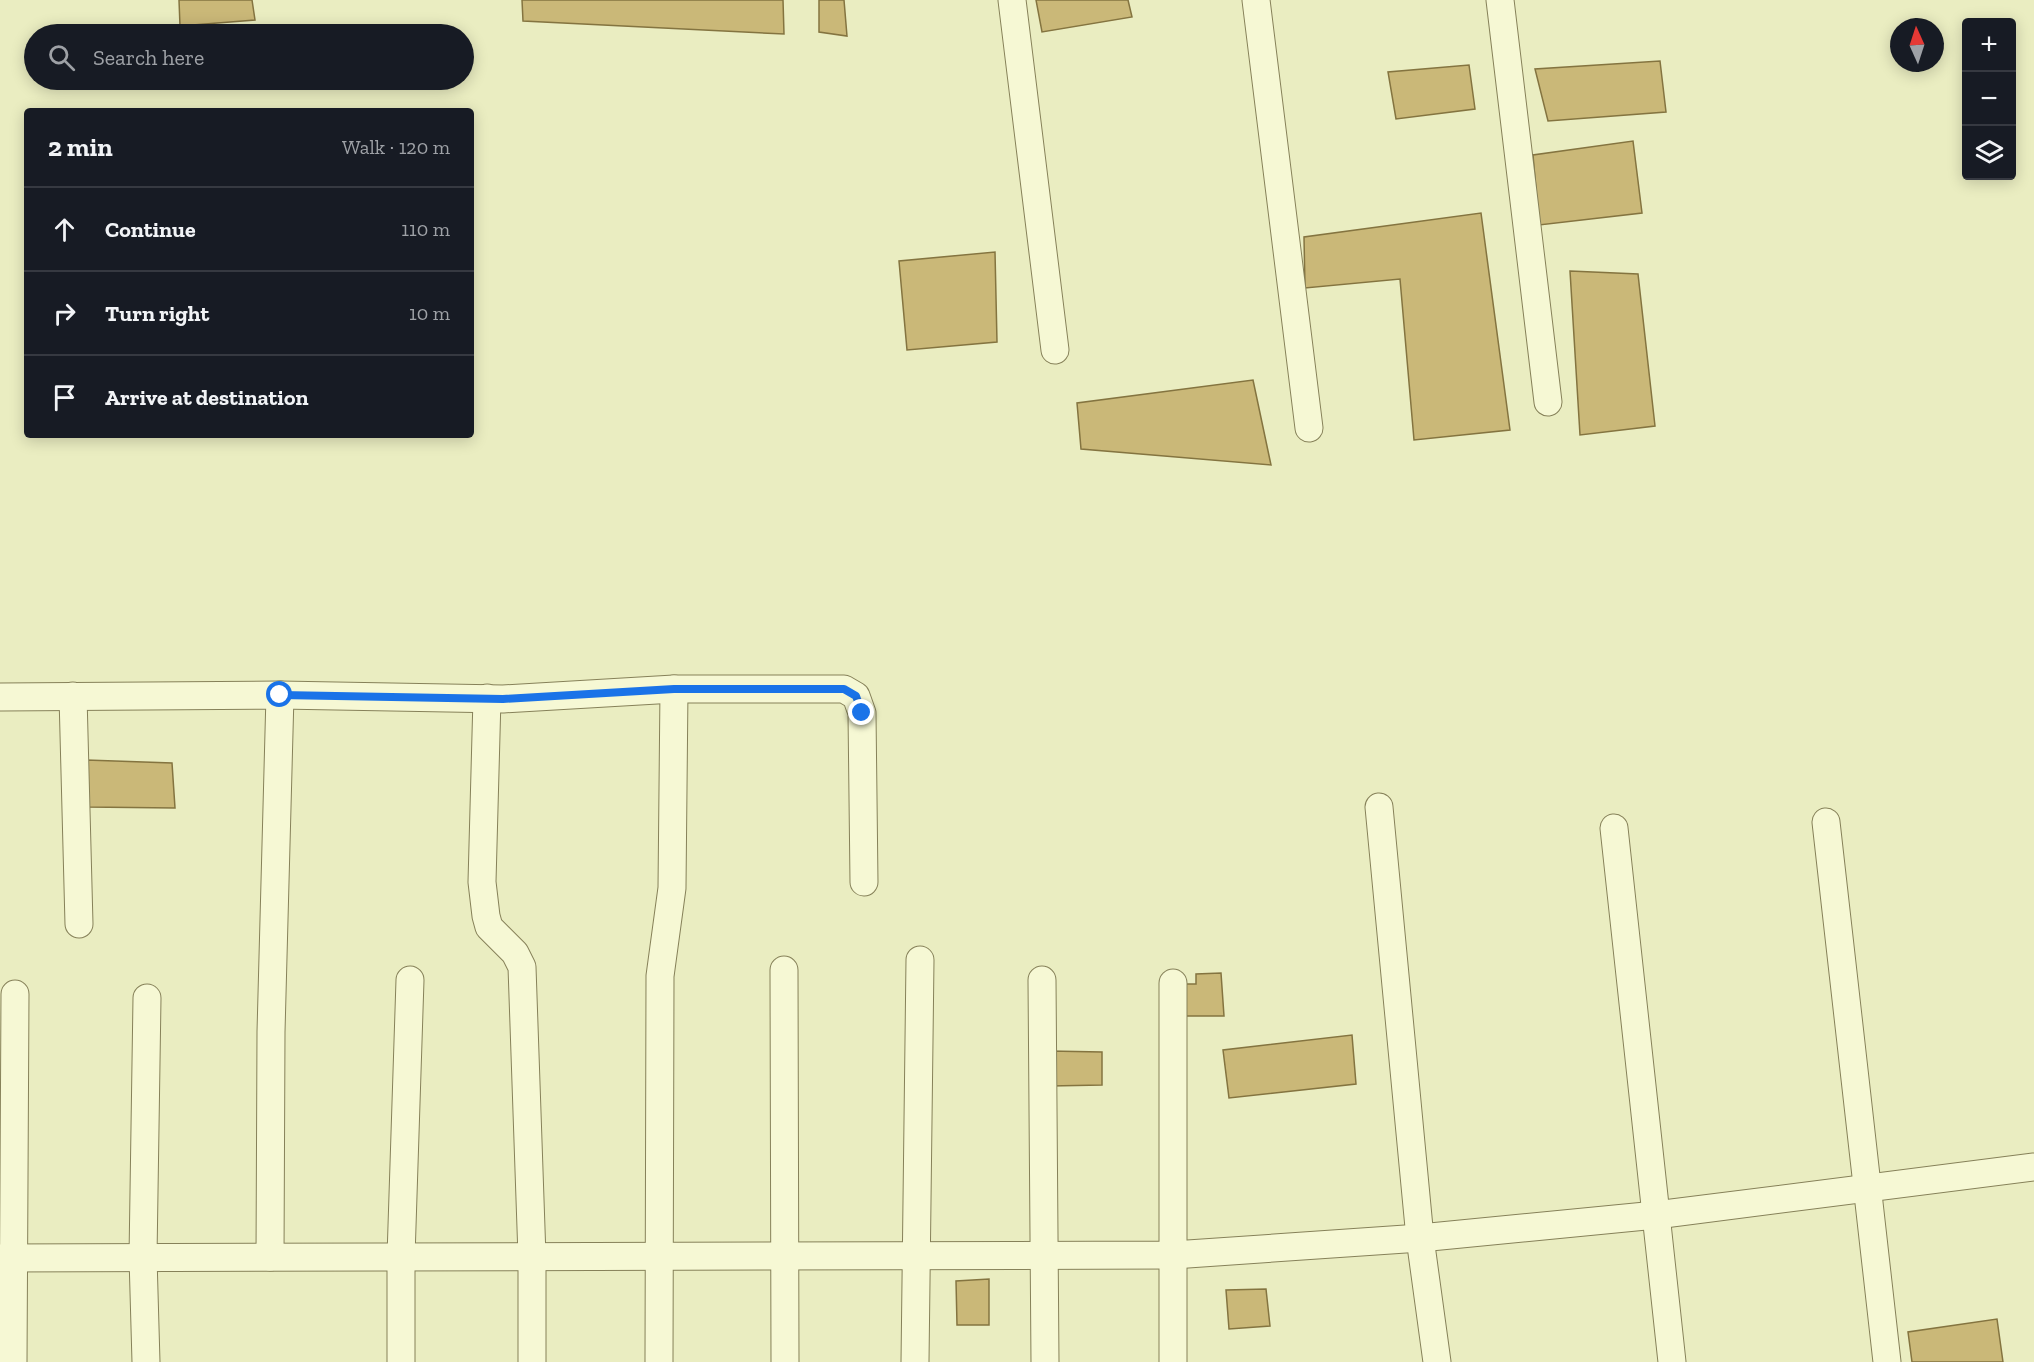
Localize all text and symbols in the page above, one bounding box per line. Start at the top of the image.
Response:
north arrow [1890,18,1944,72]
map controls [1962,18,2016,180]
button: + [1962,18,2016,72]
search box [24,24,474,90]
icon: search [45,41,78,74]
text: Search here [93,44,204,71]
button: − [1962,72,2016,126]
button: layers [1962,126,2016,180]
text: 2 min [48,131,113,163]
text: Walk · 120 m [342,135,450,159]
icon: ahead [48,213,81,246]
text: Continue [105,216,196,243]
text: 110 m [401,217,450,241]
icon: right [48,297,81,330]
text: Turn right [105,300,209,327]
text: 10 m [409,301,450,325]
icon: arrive [48,381,81,414]
text: Arrive at destination [105,384,308,411]
route start [266,681,292,707]
route end [848,699,874,725]

